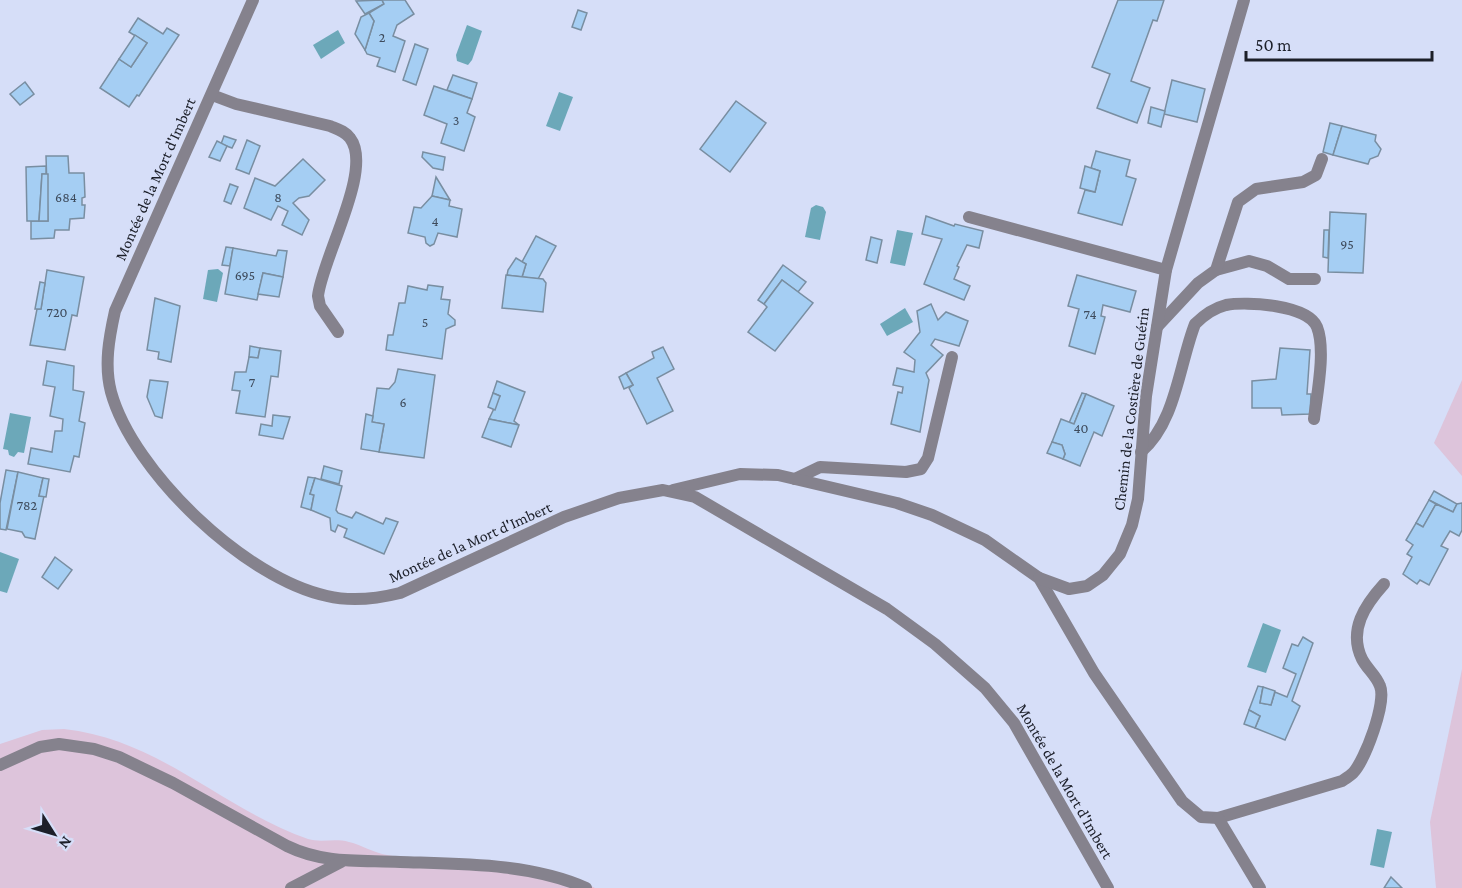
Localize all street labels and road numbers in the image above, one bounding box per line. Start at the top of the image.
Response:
street label: Montée de la Mort d'Imbert [111,94,199,263]
street label: Chemin de la Costière de Guérin [1110,306,1152,512]
street label: Montée de la Mort d'Imbert [386,498,555,586]
street label: Montée de la Mort d'Imbert [1014,700,1117,862]

